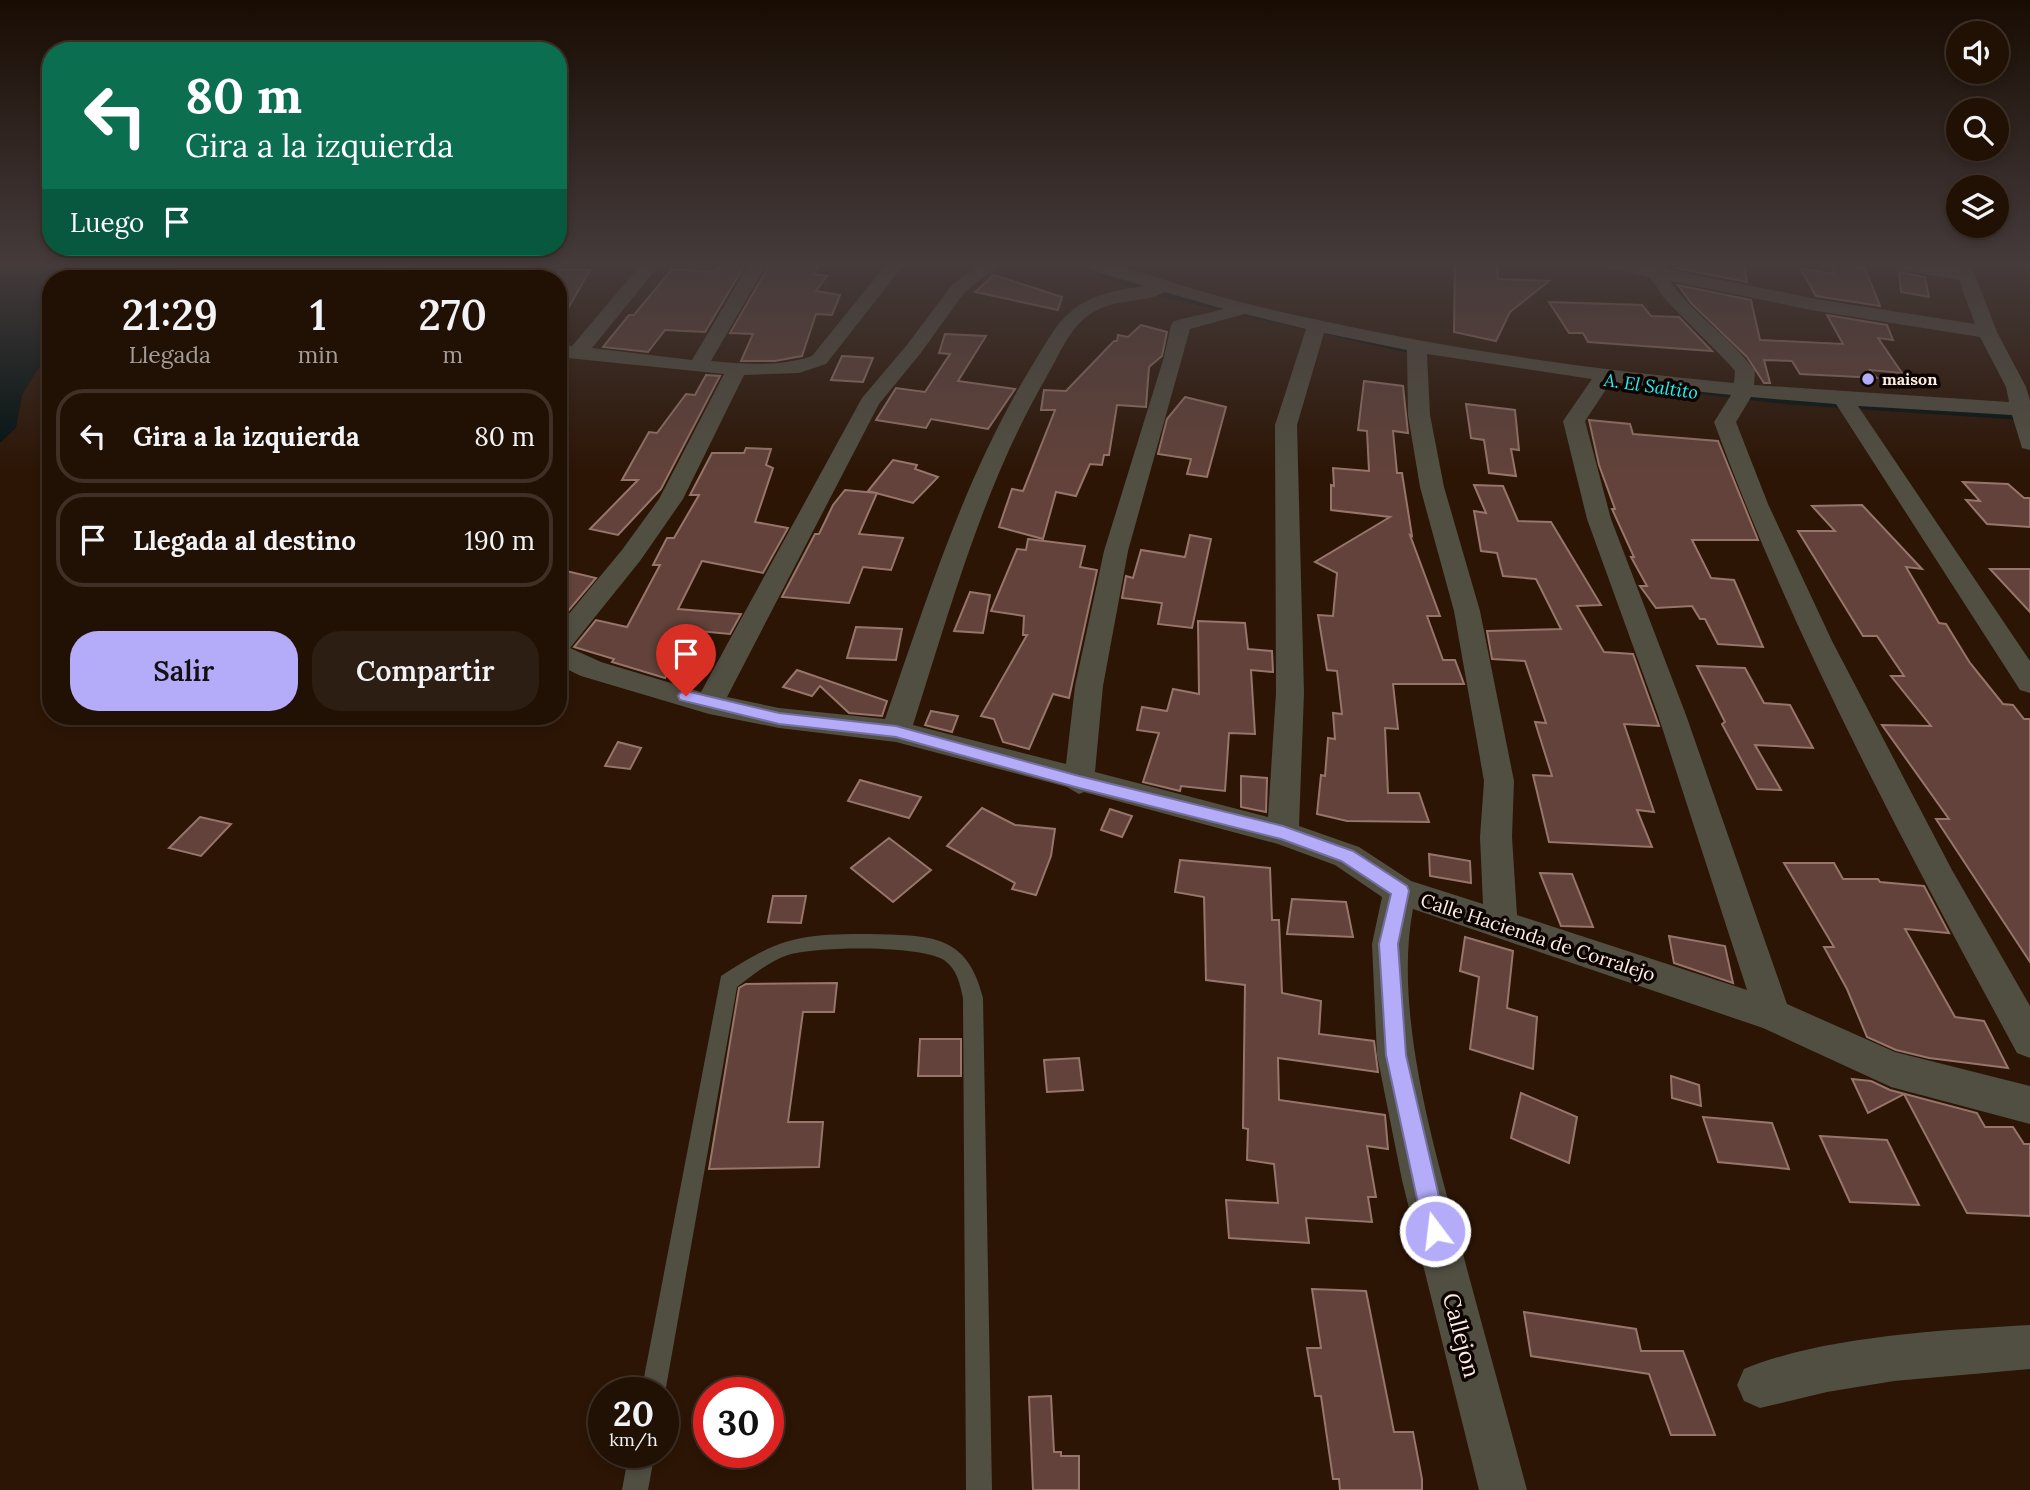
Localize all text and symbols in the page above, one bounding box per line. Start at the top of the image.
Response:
map controls [1946,21,2009,238]
button: sound [1946,21,2009,84]
text: 80 m [185,64,302,126]
icon: left [70,70,161,161]
button: search [1946,98,2009,161]
text: Gira a la izquierda [185,125,454,166]
button: layers [1946,175,2009,238]
icon: arrive [158,203,196,241]
text: Luego [70,206,144,239]
text: 21:29 [122,288,218,342]
text: 1 [310,288,326,342]
text: 270 [419,288,487,342]
text: Llegada [129,340,211,369]
text: min [298,340,339,369]
text: m [443,340,463,369]
water label: A. El Saltito [1602,368,1699,404]
place label: maison [1882,369,1937,389]
marker: maison [1860,371,1876,387]
icon: left [74,417,112,455]
text: Gira a la izquierda [133,420,360,453]
text: 80 m [474,420,535,453]
icon: arrive [74,521,112,559]
text: Llegada al destino [133,524,356,557]
text: 190 m [464,524,535,557]
pin [656,624,716,696]
button: Salir [70,631,298,711]
button: Compartir [312,631,539,711]
icon: arrive [667,635,705,673]
street label: Calle Hacienda de Corralejo [1418,888,1658,986]
position arrow [1398,1194,1472,1268]
street label: Callejon [1437,1290,1487,1380]
speed limit sign: 30 [693,1377,784,1468]
text: 20 [613,1391,654,1436]
text: km/h [609,1428,658,1451]

